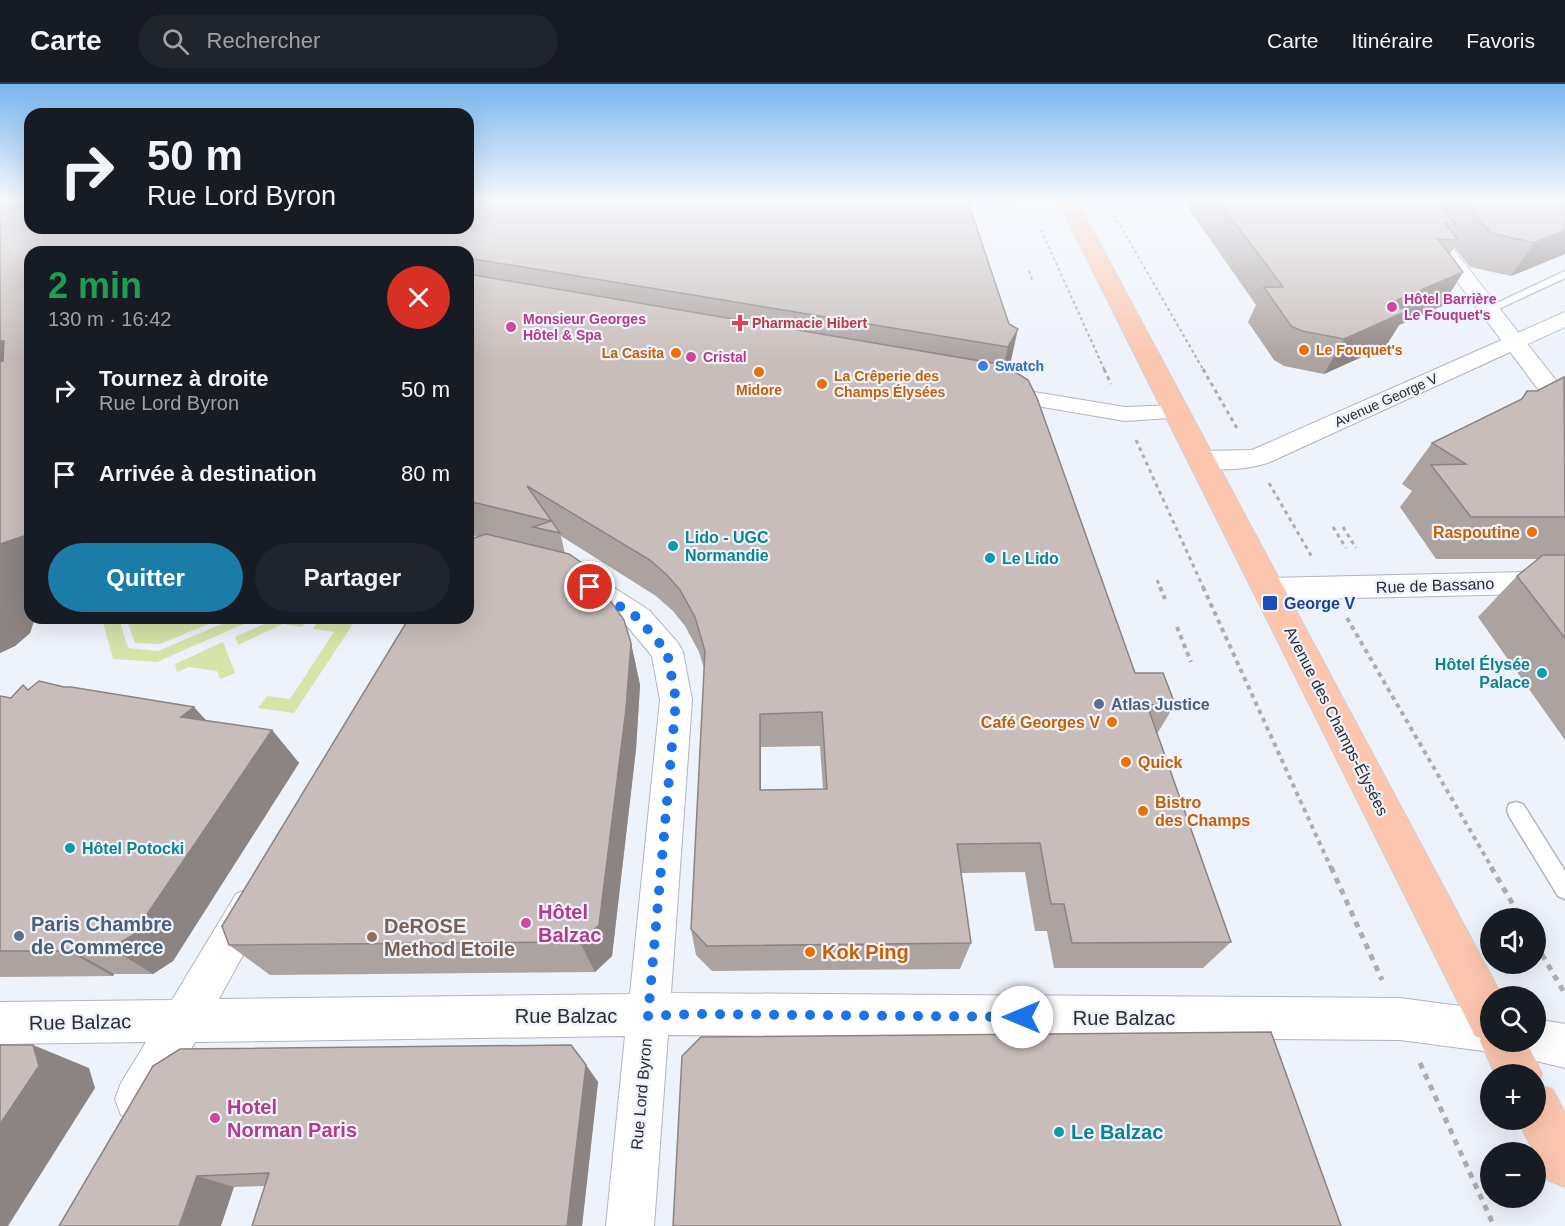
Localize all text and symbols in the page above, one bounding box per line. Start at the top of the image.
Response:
search box [138,14,558,68]
text: Carte [30,25,102,56]
icon: search [159,25,192,58]
text: Rechercher [207,28,320,53]
text: Carte [1267,29,1318,52]
text: Itinéraire [1351,29,1433,52]
text: Favoris [1466,29,1535,52]
icon: right [48,132,126,210]
text: 50 m [147,132,243,179]
text: Rue Lord Byron [147,181,336,211]
text: 2 min [48,265,142,306]
button: close [387,266,450,329]
place label: Hôtel Barrière Le Fouquet's [1404,291,1497,323]
marker: Hôtel Barrière Le Fouquet's [1385,300,1399,314]
text: 130 m · 16:42 [48,308,171,330]
place label: Monsieur Georges Hôtel & Spa [523,311,646,343]
place label: Pharmacie Hibert [752,315,867,331]
marker: Pharmacie Hibert [733,316,747,330]
marker: Monsieur Georges Hôtel & Spa [504,320,518,334]
place label: Le Fouquet's [1316,342,1403,358]
marker: Le Fouquet's [1297,343,1311,357]
place label: La Casita [602,345,664,361]
marker: La Casita [669,346,683,360]
place label: Cristal [703,349,747,365]
marker: Cristal [684,350,698,364]
place label: Swatch [995,358,1044,374]
marker: Swatch [976,359,990,373]
marker: Midore [752,365,766,379]
text: Tournez à droite [99,366,269,391]
place label: La Crêperie des Champs Élysées [834,368,945,400]
street label: Avenue George V [1332,370,1441,430]
icon: right [48,374,81,407]
text: 50 m [401,377,450,402]
marker: La Crêperie des Champs Élysées [815,377,829,391]
place label: Midore [736,382,782,398]
text: Rue Lord Byron [99,392,239,414]
icon: arrive [48,458,81,491]
text: Arrivée à destination [99,461,317,486]
text: 80 m [401,461,450,486]
place label: Raspoutine [1433,524,1520,541]
marker: Raspoutine [1525,525,1539,539]
place label: Lido - UGC Normandie [685,529,769,564]
marker: Lido - UGC Normandie [666,539,680,553]
button: Quitter [48,543,243,612]
button: Partager [255,543,450,612]
place label: Le Lido [1002,550,1059,567]
marker: Le Lido [983,551,997,565]
pin [564,561,615,612]
icon: arrive [573,570,606,603]
street label: Rue de Bassano [1376,575,1495,596]
marker: George V [1261,594,1279,612]
place label: George V [1284,595,1355,612]
street label: Avenue des Champs-Élysées [1281,624,1393,818]
place label: Hôtel Élysée Palace [1435,655,1530,691]
marker: Hôtel Élysée Palace [1535,666,1549,680]
place label: Atlas Justice [1111,696,1210,713]
marker: Atlas Justice [1092,697,1106,711]
place label: Café Georges V [981,714,1100,731]
marker: Café Georges V [1105,715,1119,729]
place label: Quick [1138,754,1183,771]
marker: Quick [1119,755,1133,769]
place label: Bistro des Champs [1155,794,1250,829]
marker: Bistro des Champs [1136,804,1150,818]
place label: Hôtel Potocki [82,840,184,857]
marker: Hôtel Potocki [63,841,77,855]
place label: Hôtel Balzac [538,901,601,946]
map controls [1480,908,1546,1208]
button: sound [1480,908,1546,974]
place label: Paris Chambre de Commerce [31,913,172,958]
place label: DeROSE Method Etoile [384,915,515,960]
marker: Hôtel Balzac [519,916,533,930]
marker: Paris Chambre de Commerce [12,929,26,943]
marker: DeROSE Method Etoile [365,930,379,944]
place label: Kok Ping [822,941,909,963]
marker: Kok Ping [803,945,817,959]
position arrow [990,985,1054,1049]
button: search [1480,986,1546,1052]
street label: Rue Balzac [515,1005,617,1027]
street label: Rue Balzac [1073,1007,1175,1029]
street label: Rue Balzac [29,1010,131,1034]
street label: Rue Lord Byron [628,1037,655,1151]
button: + [1480,1064,1546,1130]
place label: Hotel Norman Paris [227,1096,357,1141]
marker: Hotel Norman Paris [208,1111,222,1125]
place label: Le Balzac [1071,1121,1163,1143]
marker: Le Balzac [1052,1125,1066,1139]
button: − [1480,1142,1546,1208]

